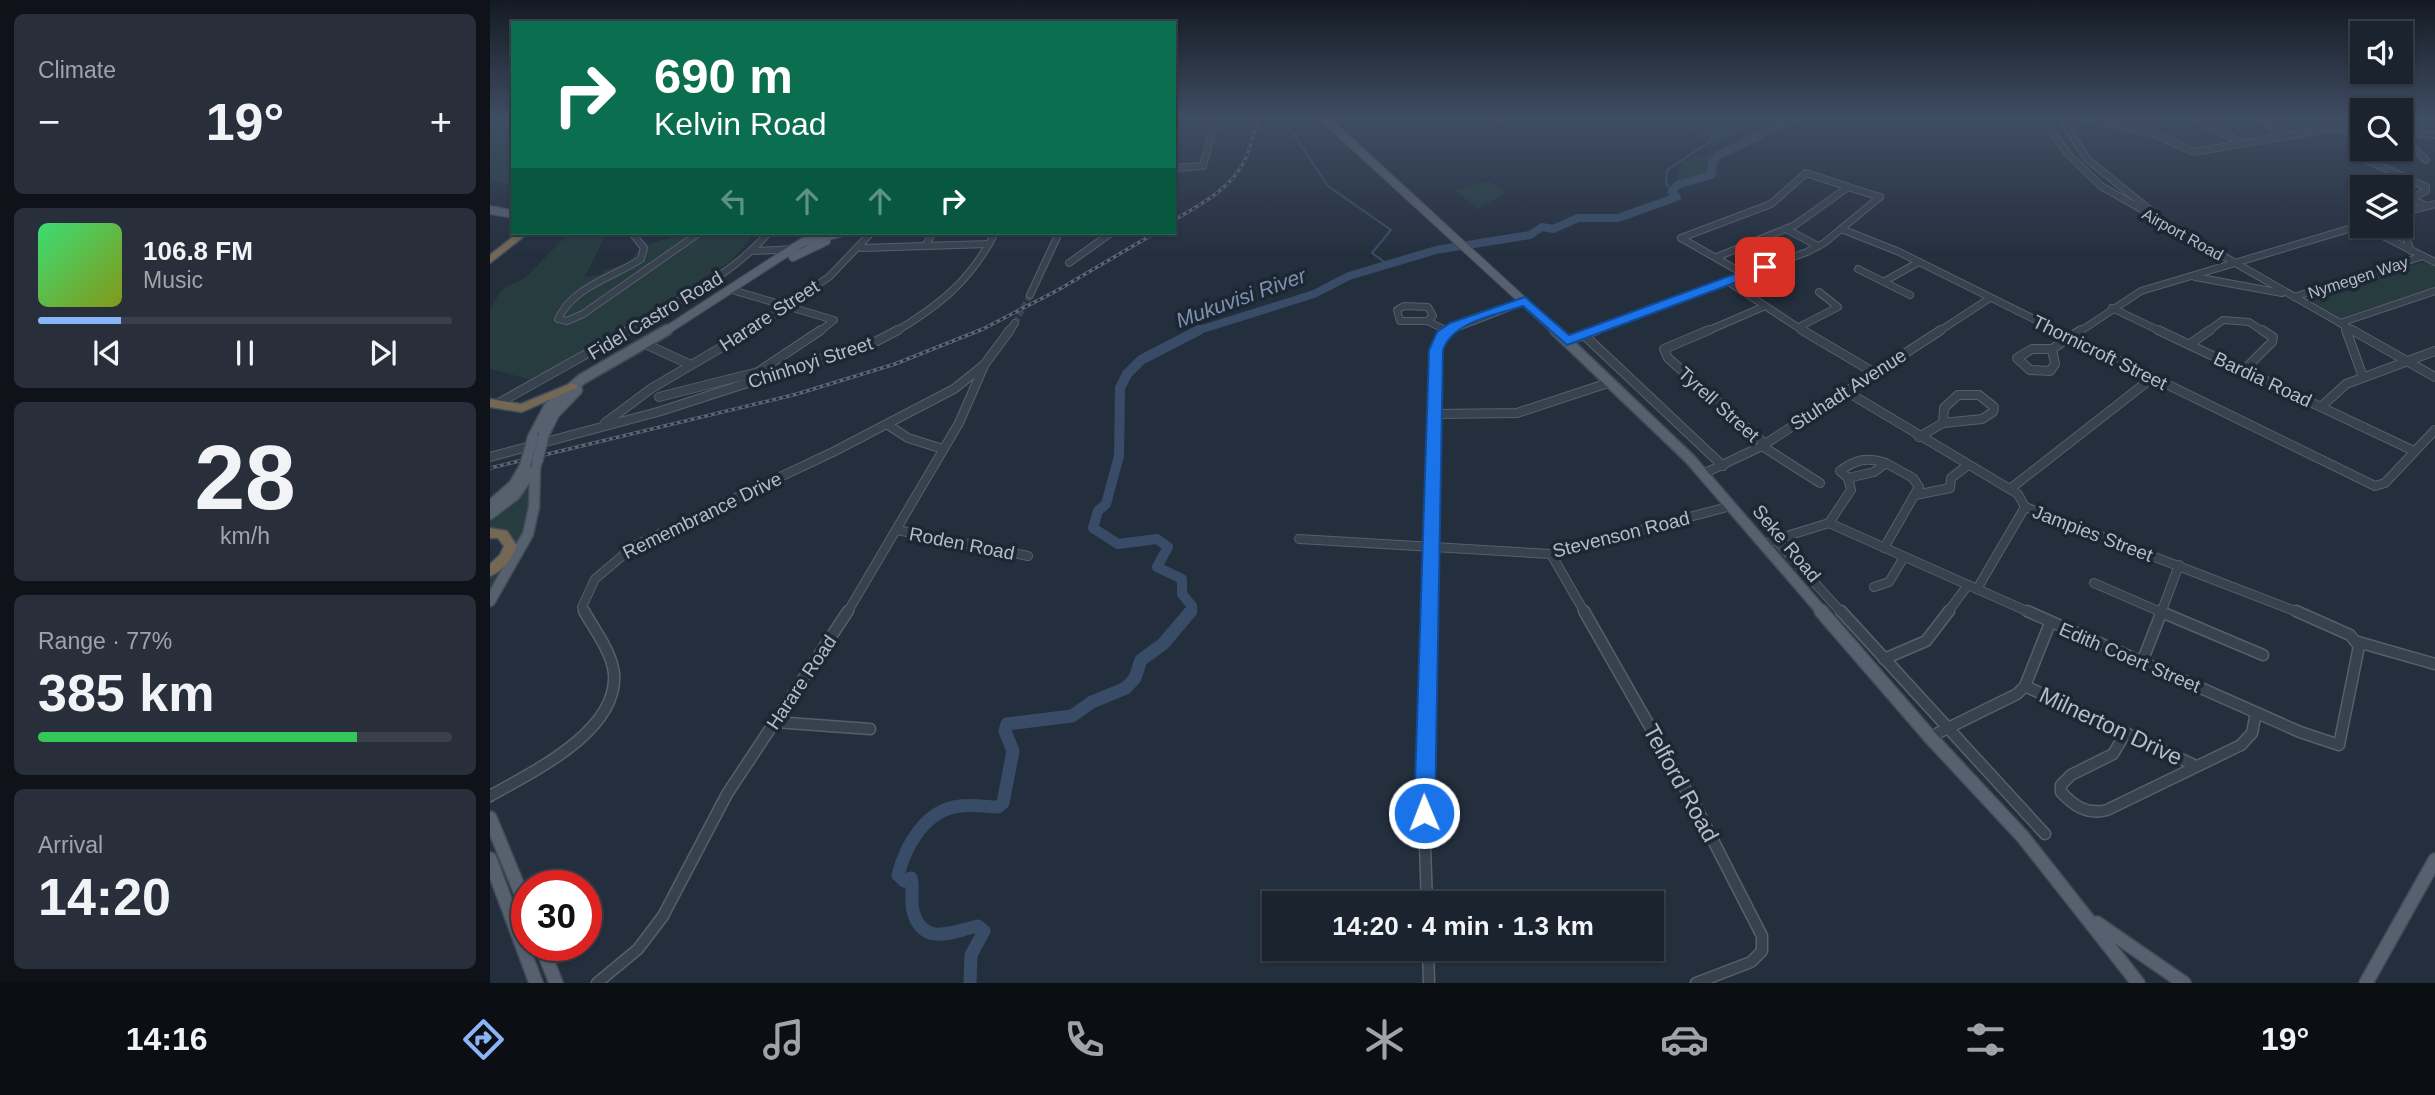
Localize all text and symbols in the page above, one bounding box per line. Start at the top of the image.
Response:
map controls [2350,21,2413,238]
button: sound [2350,21,2413,84]
icon: right [539,49,630,140]
text: 690 m [654,49,793,103]
text: Climate [38,57,116,83]
text: 19° [206,93,284,151]
button: search [2350,98,2413,161]
text: − [38,101,60,143]
text: + [430,101,452,143]
text: Kelvin Road [654,106,827,142]
button: layers [2350,175,2413,238]
icon: left [715,182,753,220]
icon: ahead [788,182,826,220]
icon: ahead [861,182,899,220]
icon: right [934,182,972,220]
street label: Airport Road [2139,205,2226,264]
text: 106.8 FM [143,236,253,266]
pin [1735,237,1795,297]
icon: arrive [1746,248,1784,286]
street label: Nymegen Way [2306,253,2410,302]
water label: Mukuvisi River [1173,263,1310,332]
text: Music [143,267,203,293]
street label: Fidel Castro Road [584,267,726,364]
street label: Harare Street [716,275,823,355]
street label: Thornicroft Street [2029,311,2171,394]
street label: Chinhoyi Street [745,332,876,393]
icon: previous [88,334,126,372]
icon: pause [226,334,264,372]
icon: next [364,334,402,372]
street label: Stuhadt Avenue [1786,344,1910,435]
street label: Bardia Road [2210,348,2315,411]
street label: Tyrell Street [1674,363,1764,447]
text: 28 [194,427,296,528]
street label: Remembrance Drive [619,468,785,563]
street label: Seke Road [1748,501,1825,586]
street label: Jampies Street [2030,501,2156,566]
street label: Stevenson Road [1550,507,1692,562]
text: km/h [220,523,270,549]
street label: Roden Road [908,523,1016,564]
street label: Edith Coert Street [2056,618,2204,697]
text: Range · 77% [38,628,172,654]
street label: Harare Road [762,631,841,733]
text: 385 km [38,664,214,722]
street label: Milnerton Drive [2035,682,2187,770]
street label: Telford Road [1638,720,1724,846]
position arrow [1387,776,1461,850]
text: Arrival [38,832,103,858]
text: 14:20 [38,868,171,926]
speed limit sign: 30 [511,870,602,961]
text: 14:20 · 4 min · 1.3 km [1332,911,1594,941]
icon: directions [459,1015,508,1064]
icon: music [759,1015,808,1064]
icon: phone [1060,1015,1109,1064]
icon: climate [1360,1015,1409,1064]
icon: car [1660,1015,1709,1064]
icon: filters [1961,1015,2010,1064]
text: 14:16 [126,1021,208,1057]
text: 19° [2261,1021,2309,1057]

